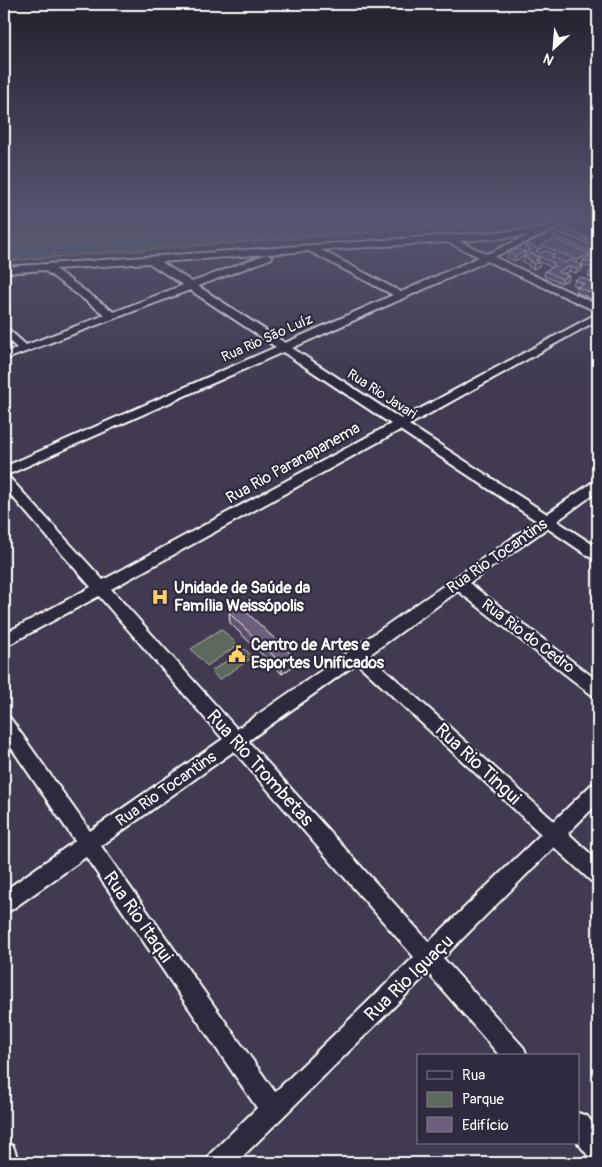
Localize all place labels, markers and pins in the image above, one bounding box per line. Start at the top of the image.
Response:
place label: Unidade de Saúde da Família Weissópolis [174,578,311,616]
hospital icon: Unidade de Saúde da Família Weissópolis [150,587,170,607]
place label: Centro de Artes e Esportes Unificados [251,635,385,673]
public building icon: Centro de Artes e Esportes Unificados [227,644,247,664]

